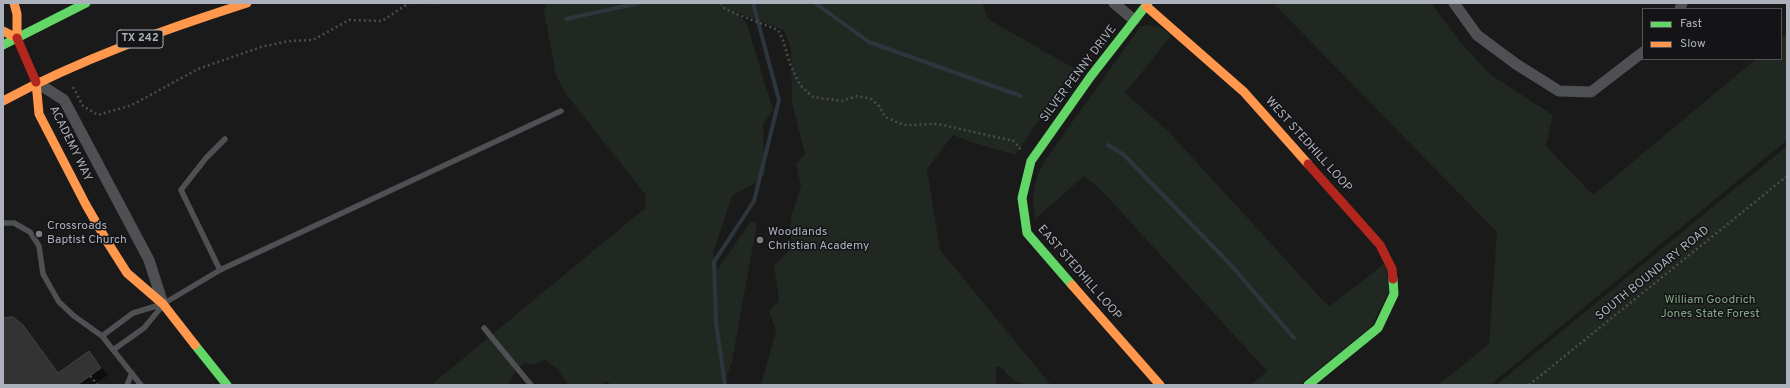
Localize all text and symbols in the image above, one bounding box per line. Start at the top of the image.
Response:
legend [1642,8,1782,60]
text: Fast [1680,16,1702,32]
street label: SILVER PENNY DRIVE [1038,23,1120,125]
road number: TX 242 [117,30,163,48]
text: Slow [1680,36,1706,52]
street label: WEST STEDHILL LOOP [1262,95,1354,195]
street label: ACADEMY WAY [45,104,95,184]
place label: Crossroads Baptist Church [47,220,127,248]
street label: EAST STEDHILL LOOP [1034,223,1124,323]
street label: SOUTH BOUNDARY ROAD [1593,224,1713,324]
place label: Woodlands Christian Academy [768,226,869,254]
marker: Crossroads Baptist Church [34,229,44,239]
marker: Woodlands Christian Academy [755,235,765,245]
park label: William Goodrich Jones State Forest [1660,294,1760,322]

